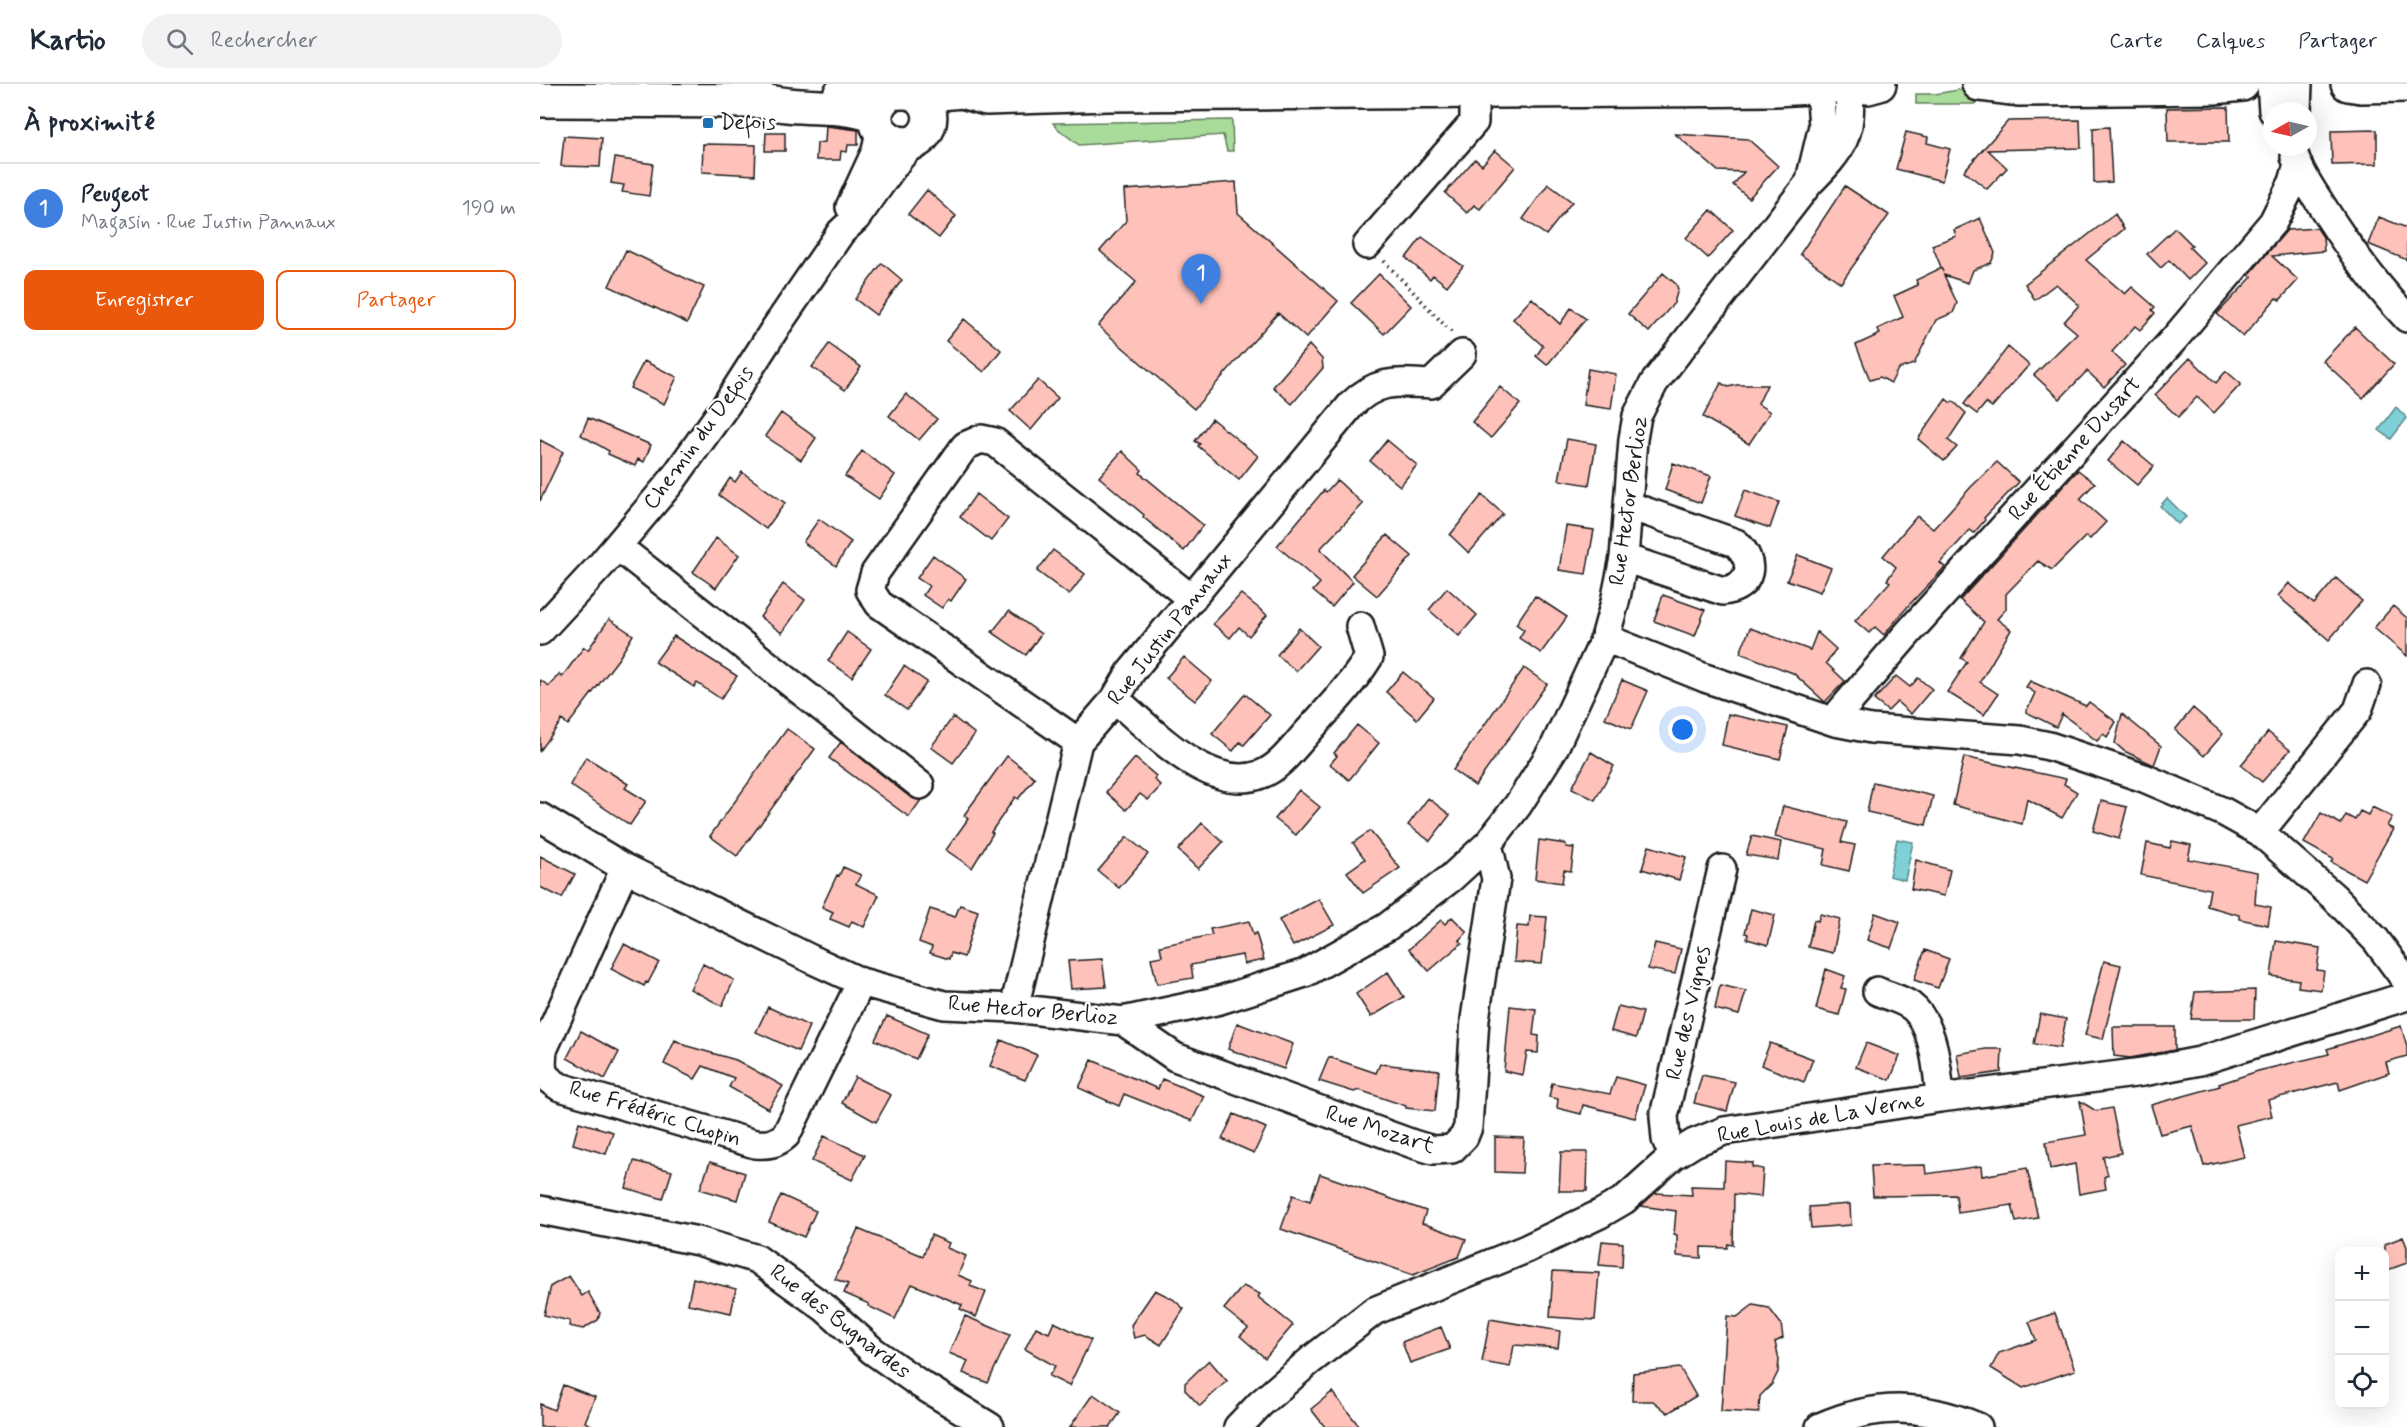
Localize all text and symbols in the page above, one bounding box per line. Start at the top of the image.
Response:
search box [142,14,562,68]
text: Kartio [30,23,106,60]
icon: search [163,25,196,58]
text: Rechercher [211,27,318,55]
text: Carte [2109,27,2163,55]
text: Calques [2196,27,2265,55]
text: Partager [2298,27,2377,55]
north arrow [2263,102,2317,156]
text: À proximité [24,106,155,140]
place label: Defois [720,109,776,139]
marker: Defois [701,116,715,130]
text: Peugeot [81,181,150,209]
text: 1 [39,195,48,222]
text: 190 m [462,195,516,222]
text: Magasin · Rue Justin Pannaux [81,209,336,236]
pin: 1 [1182,254,1220,304]
button: Enregistrer [24,270,264,330]
button: Partager [276,270,516,330]
street label: Chemin du Defois [637,360,762,517]
street label: Rue Étienne Dusart [2002,370,2147,527]
street label: Rue Hector Berlioz [1603,414,1655,587]
street label: Rue Justin Pannaux [1102,547,1238,711]
your location [1668,715,1697,744]
street label: Rue des Vignes [1660,943,1719,1083]
street label: Rue Hector Berlioz [947,990,1119,1032]
street label: Rue Frédéric Chopin [566,1075,744,1153]
street label: Rue Louis de La Verne [1715,1086,1927,1150]
street label: Rue Mozart [1322,1099,1438,1161]
map controls [2335,1247,2389,1409]
button: + [2335,1247,2389,1301]
street label: Rue des Bugnardes [763,1258,916,1387]
button: − [2335,1301,2389,1355]
button: locate [2335,1355,2389,1409]

